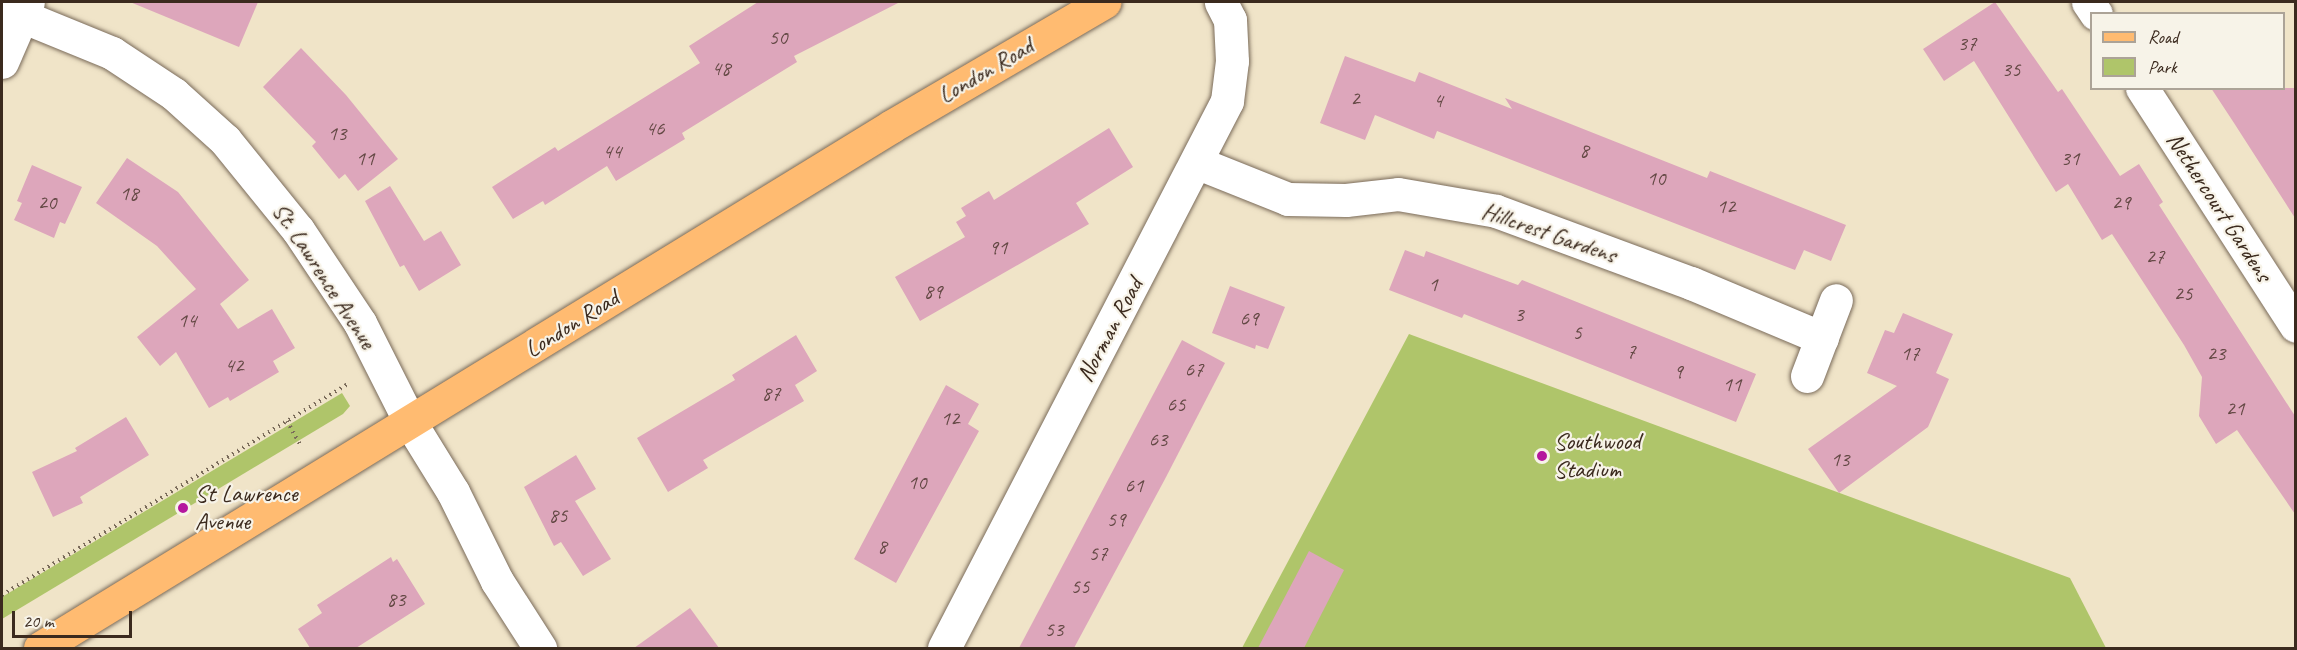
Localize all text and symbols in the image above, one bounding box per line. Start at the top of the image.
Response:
legend [2090,12,2285,90]
house number: 50 [769,24,787,50]
text: Road [2148,26,2178,48]
house number: 37 [1958,30,1976,56]
street label: London Road [934,32,1038,110]
house number: 48 [712,55,730,81]
house number: 35 [2002,56,2020,82]
text: Park [2148,56,2177,78]
house number: 2 [1350,85,1360,111]
house number: 4 [1433,87,1443,113]
house number: 46 [646,115,664,141]
house number: 13 [328,120,346,146]
street label: Nethercourt Gardens [2160,127,2278,287]
house number: 8 [1579,137,1589,163]
house number: 44 [603,138,621,164]
house number: 11 [356,145,374,171]
house number: 31 [2061,145,2079,171]
house number: 10 [1647,165,1665,191]
house number: 18 [120,180,138,206]
house number: 20 [38,189,56,215]
house number: 29 [2112,189,2130,215]
house number: 12 [1717,193,1735,219]
street label: Hillcrest Gardens [1478,196,1620,270]
street label: St. Lawrence Avenue [266,198,382,354]
house number: 91 [989,234,1007,260]
house number: 27 [2146,243,2164,269]
house number: 1 [1428,271,1438,297]
street label: Norman Road [1071,274,1149,386]
house number: 89 [924,278,942,304]
house number: 25 [2174,280,2192,306]
street label: London Road [520,284,624,364]
house number: 3 [1514,301,1524,327]
house number: 69 [1240,305,1258,331]
house number: 14 [178,307,196,333]
house number: 5 [1572,319,1582,345]
house number: 7 [1626,338,1636,364]
house number: 17 [1901,340,1919,366]
house number: 23 [2207,340,2225,366]
house number: 42 [225,352,243,378]
house number: 67 [1185,356,1203,382]
house number: 9 [1673,358,1683,384]
house number: 11 [1723,371,1741,397]
house number: 87 [762,380,780,406]
house number: 65 [1167,391,1185,417]
house number: 21 [2226,395,2244,421]
house number: 12 [941,405,959,431]
house number: 63 [1149,426,1167,452]
place label: Southwood Stadium [1554,428,1640,484]
house number: 13 [1831,446,1849,472]
marker: Southwood Stadium [1535,449,1549,463]
house number: 10 [908,469,926,495]
house number: 61 [1125,472,1143,498]
place label: St Lawrence Avenue [195,480,297,536]
marker: St Lawrence Avenue [176,501,190,515]
house number: 85 [549,502,567,528]
house number: 59 [1107,506,1125,532]
house number: 8 [877,533,887,559]
house number: 57 [1089,540,1107,566]
house number: 55 [1071,573,1089,599]
house number: 83 [387,586,405,612]
scale bar [15,599,135,637]
text: 20 m [23,610,54,632]
house number: 53 [1045,616,1063,642]

